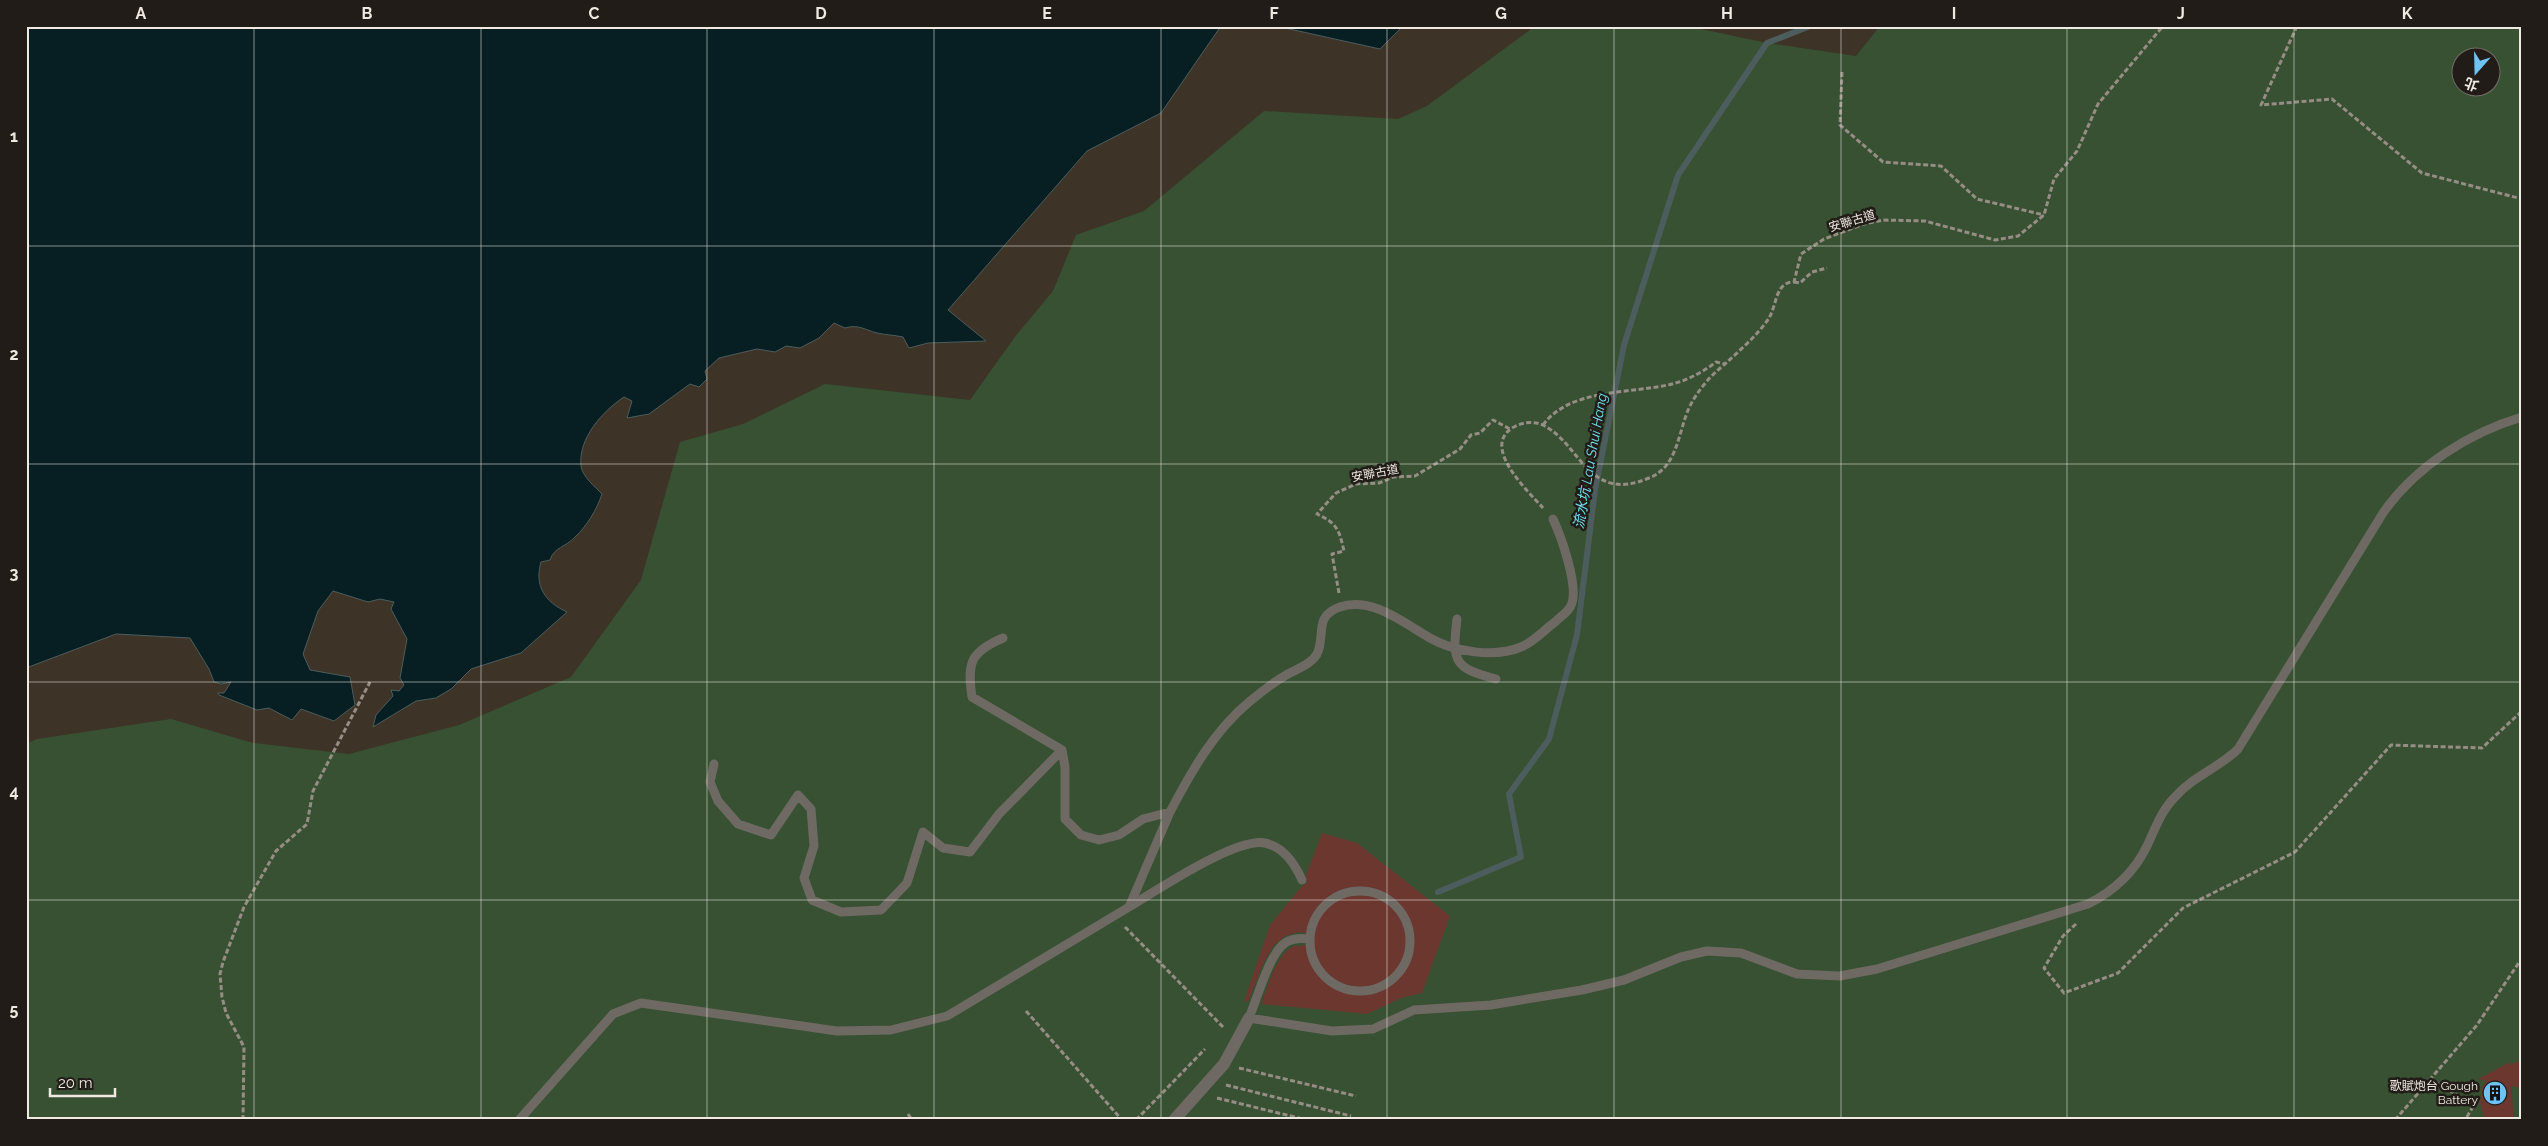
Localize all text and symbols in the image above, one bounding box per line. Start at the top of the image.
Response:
text: A [136,4,147,23]
text: B [362,4,373,23]
text: C [589,4,600,23]
text: D [815,4,827,23]
text: E [1042,4,1052,23]
text: F [1269,4,1279,23]
text: G [1495,4,1507,23]
text: H [1721,4,1733,23]
text: I [1952,4,1956,23]
text: J [2177,4,2185,23]
text: K [2402,4,2413,23]
north arrow [2450,48,2500,98]
text: 北 [2462,74,2481,94]
text: 1 [10,127,18,146]
street label: 安聯古道 [1827,207,1877,235]
text: 2 [9,345,19,364]
water label: 流水坑 Lau Shui Hang [1570,392,1610,530]
street label: 安聯古道 [1350,462,1400,484]
text: 3 [10,564,19,583]
text: 4 [9,782,19,801]
text: 5 [10,1000,19,1019]
scale bar [50,1066,115,1098]
text: 20 m [58,1074,93,1092]
place label: 歌賦炮台 Gough Battery [2390,1079,2478,1107]
building icon: 歌賦炮台 Gough Battery [2482,1080,2508,1106]

